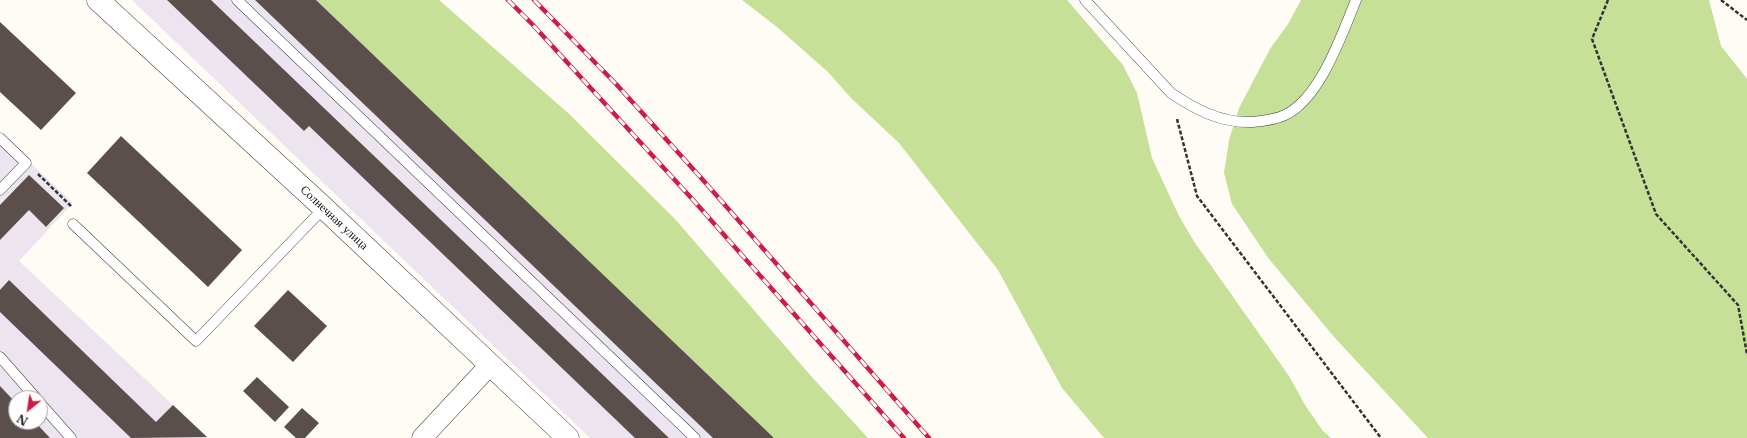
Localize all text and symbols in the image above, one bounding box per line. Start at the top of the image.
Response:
street label: Солнечная улица [297,183,371,253]
north arrow [8,390,48,430]
text: N [15,411,30,428]

